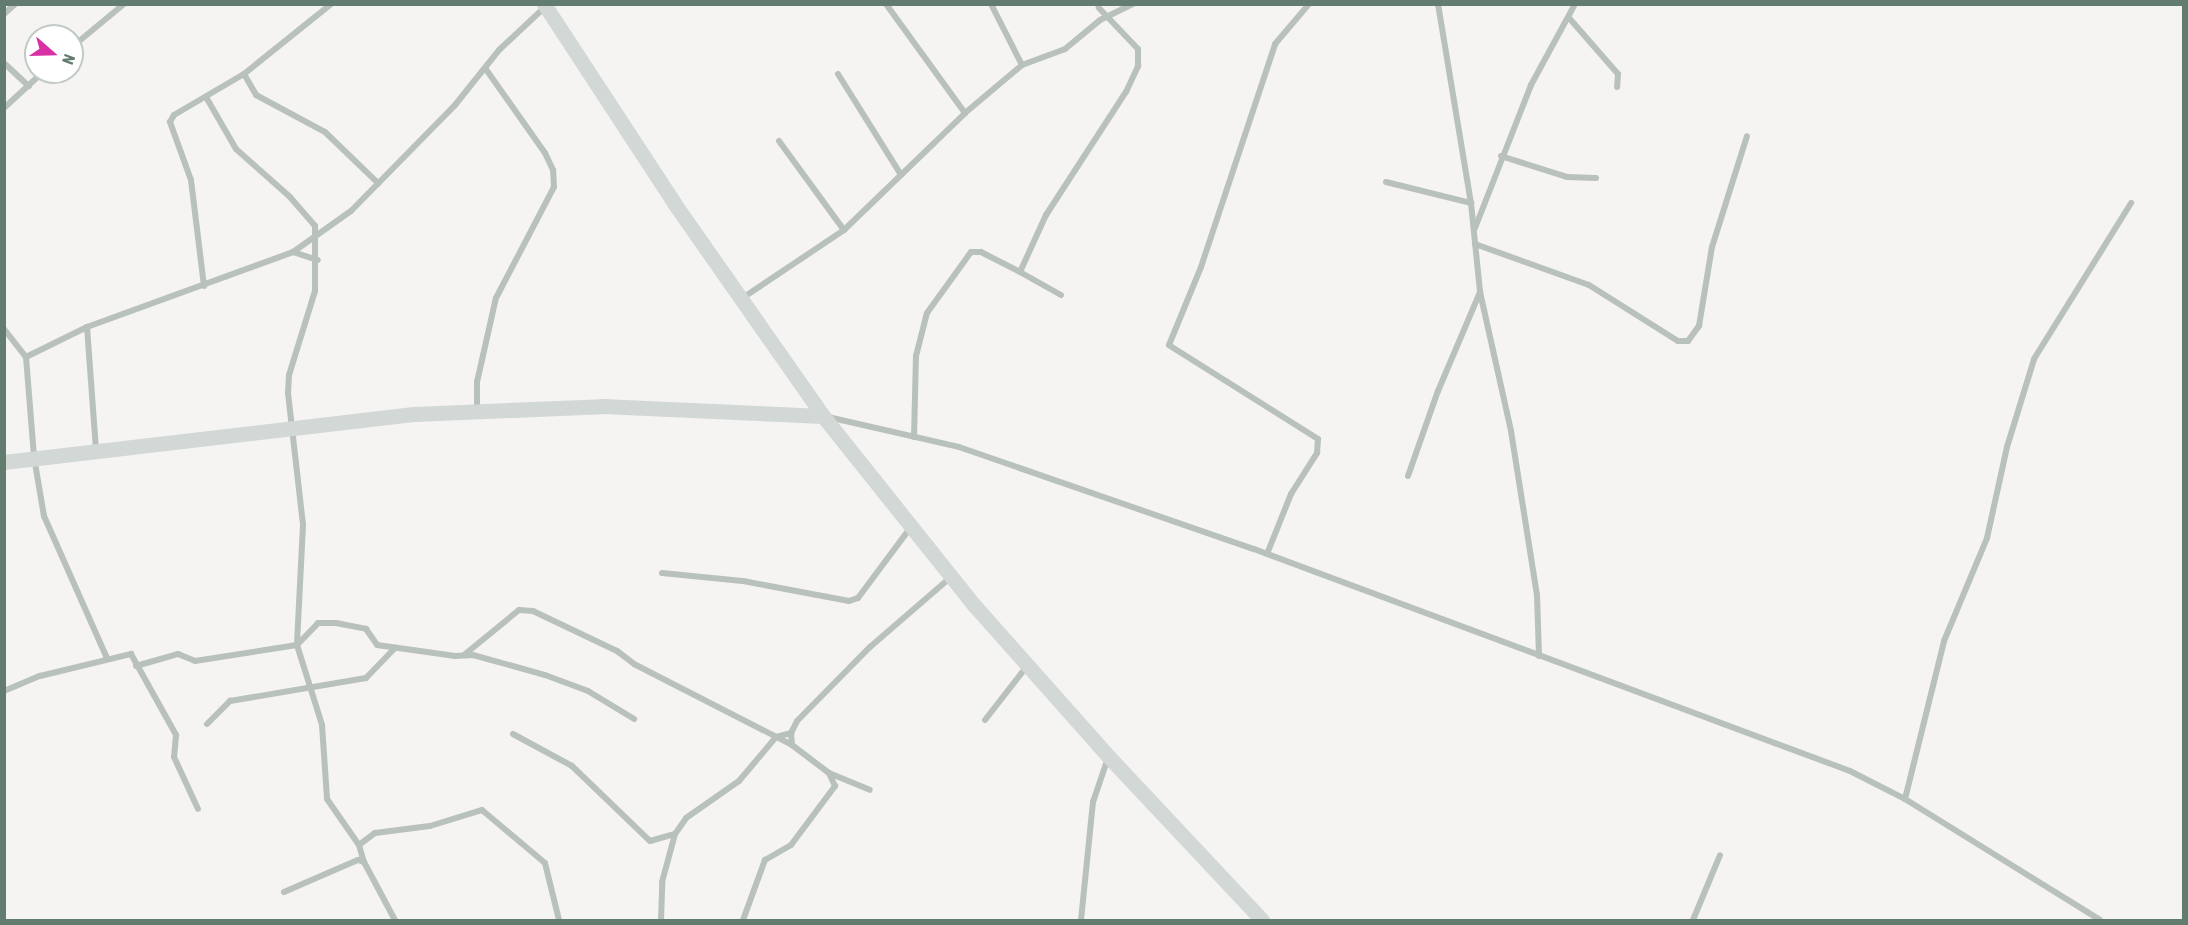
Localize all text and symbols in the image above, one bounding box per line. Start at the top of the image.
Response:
north arrow [24,24,84,84]
text: N [59,52,79,67]

